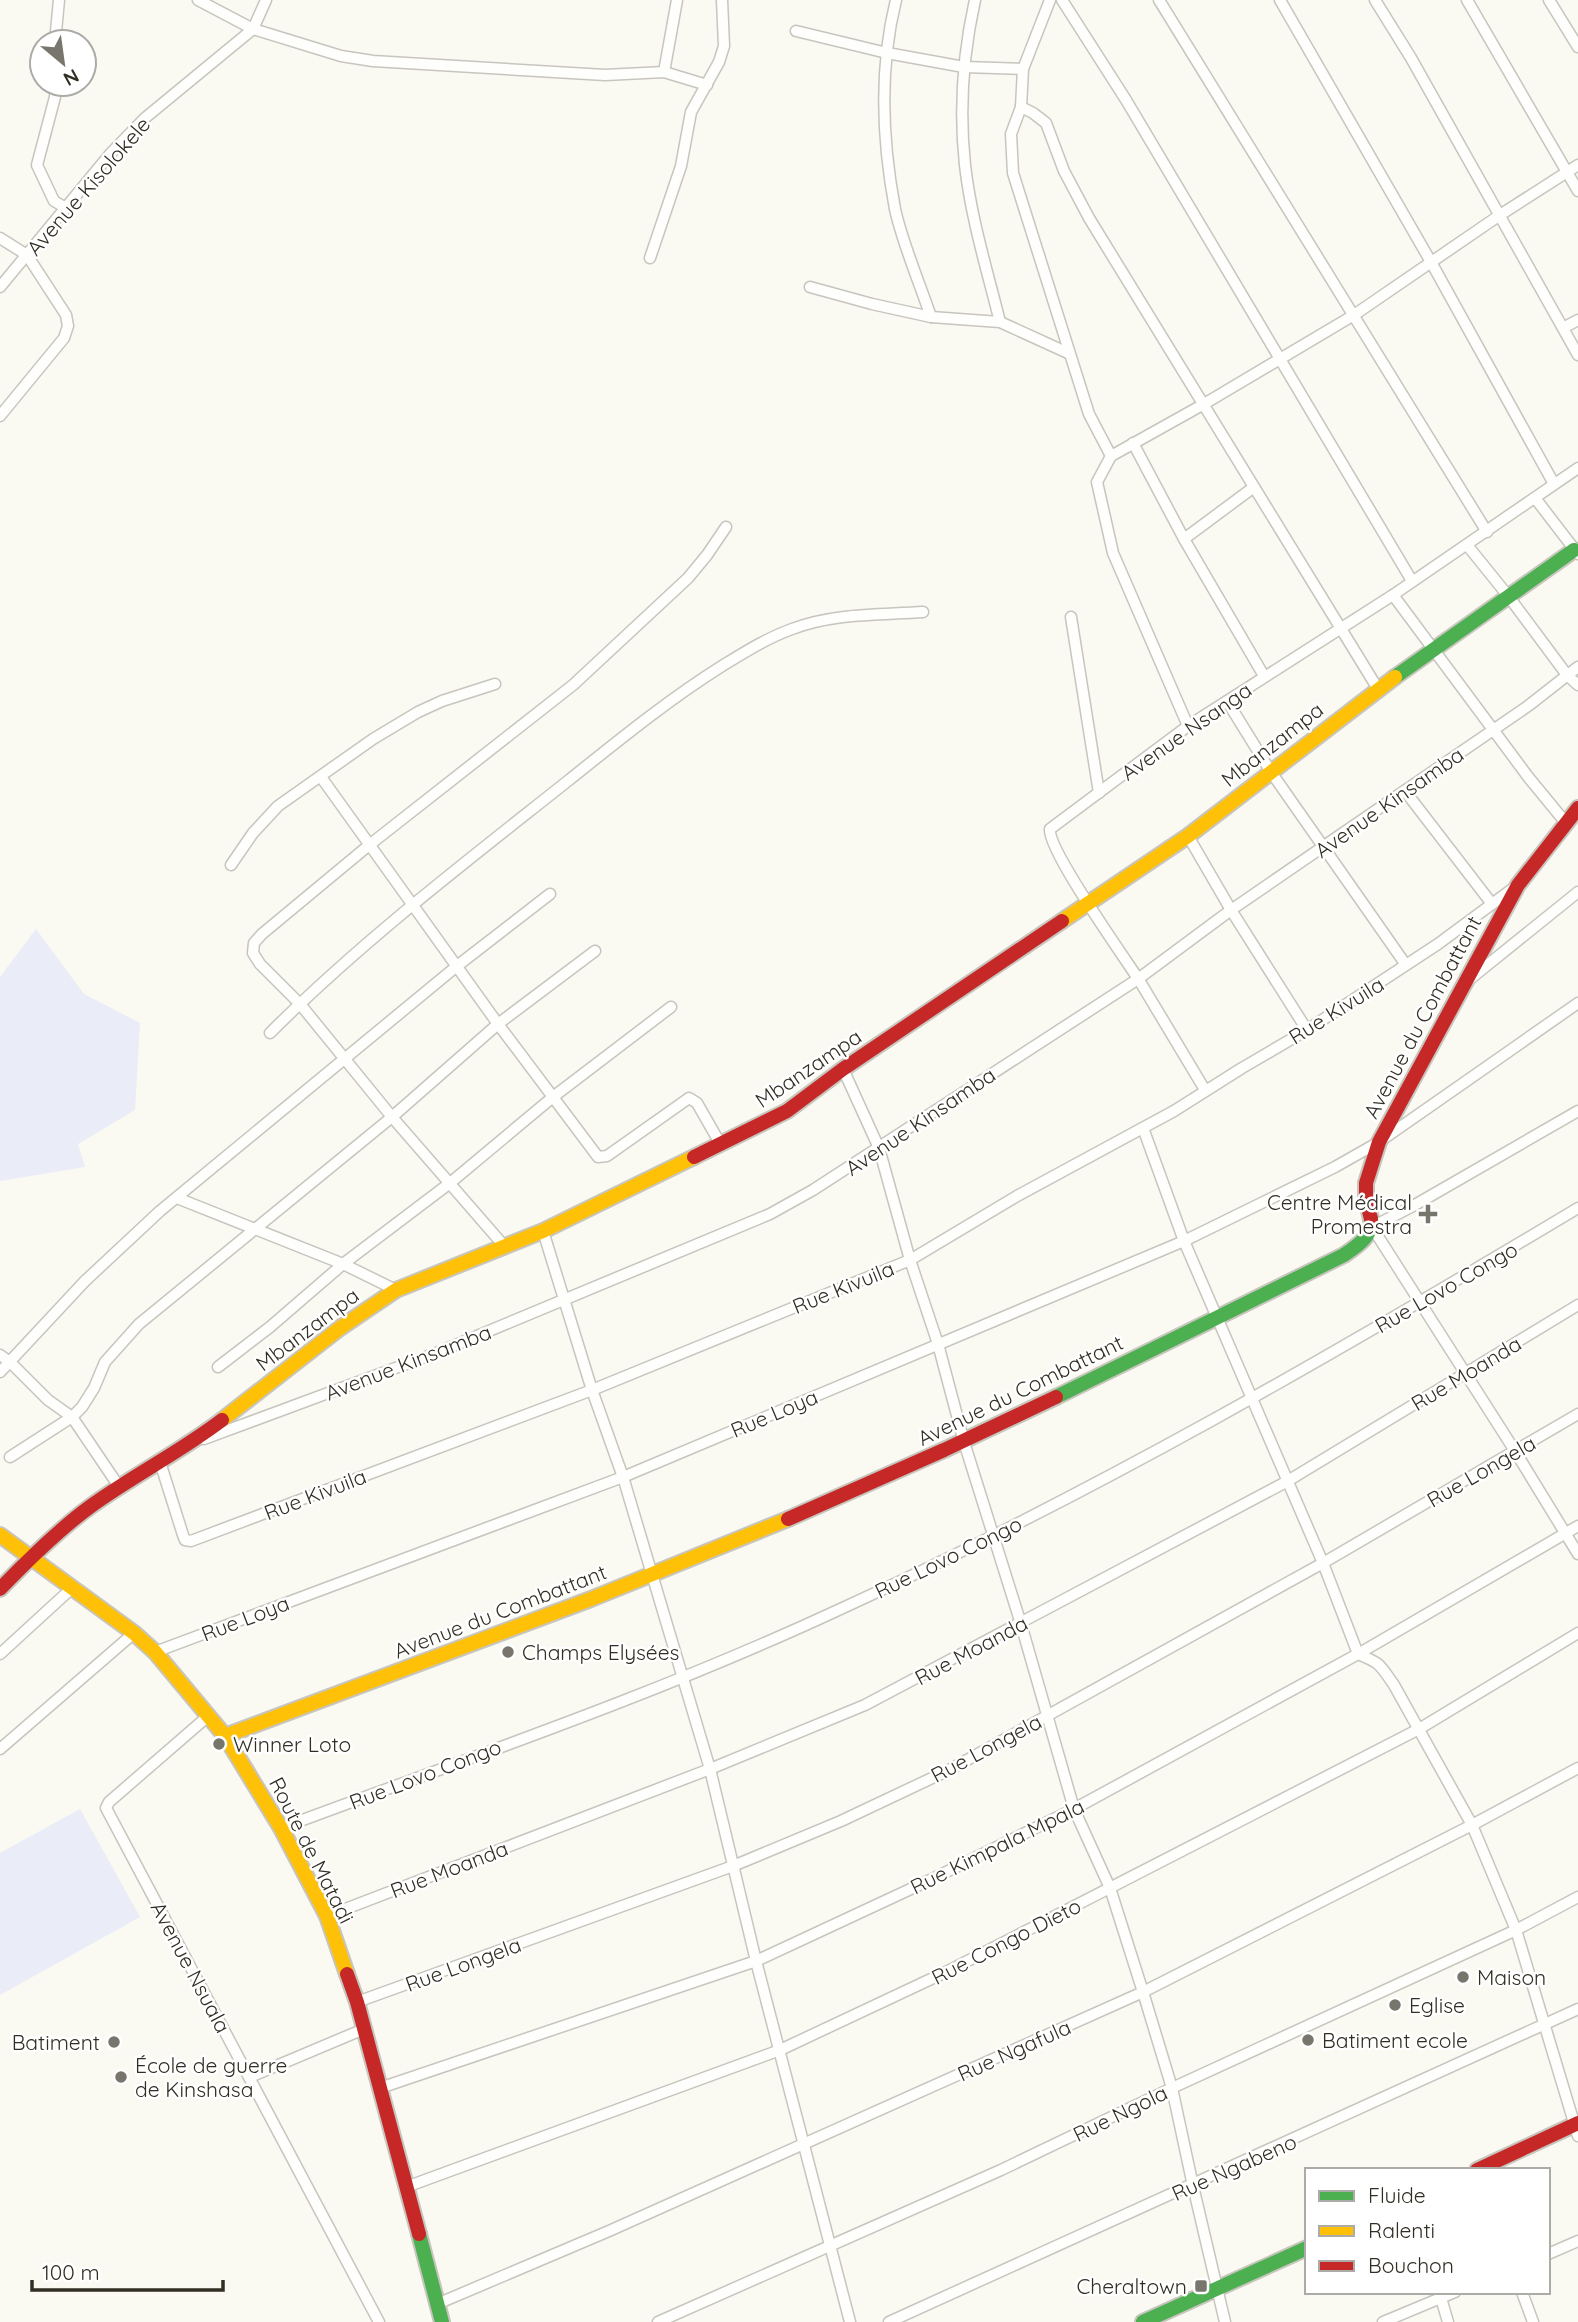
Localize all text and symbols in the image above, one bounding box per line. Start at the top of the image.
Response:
north arrow [28,28,98,98]
text: N [59,64,83,92]
street label: Avenue Kisolokele [21,111,155,261]
street label: Avenue Nsanga [1116,676,1256,786]
street label: Mbanzampa [1216,696,1328,792]
street label: Avenue Kinsamba [1310,741,1468,863]
street label: Avenue du Combattant [1358,911,1486,1123]
street label: Rue Kivuila [1284,971,1388,1049]
street label: Mbanzampa [750,1023,866,1113]
street label: Avenue Kinsamba [840,1061,1000,1181]
place label: Centre Médical Promestra [1267,1189,1412,1239]
marker: Centre Médical Promestra [1418,1204,1438,1224]
street label: Rue Lovo Congo [1370,1236,1522,1338]
street label: Rue Kivuila [788,1255,898,1319]
street label: Mbanzampa [250,1282,364,1376]
street label: Avenue Kinsamba [321,1318,495,1406]
street label: Avenue du Combattant [913,1329,1127,1451]
street label: Rue Moanda [1406,1330,1526,1416]
street label: Rue Loya [727,1383,821,1443]
street label: Rue Longela [1422,1429,1540,1513]
street label: Rue Kivuila [260,1463,370,1525]
street label: Rue Lovo Congo [870,1510,1026,1604]
street label: Avenue du Combattant [390,1558,610,1664]
street label: Rue Loya [197,1589,293,1647]
street label: Rue Moanda [910,1609,1032,1691]
place label: Champs Elysées [522,1639,679,1665]
marker: Champs Elysées [500,1644,516,1660]
street label: Rue Longela [926,1708,1046,1788]
place label: Winner Loto [233,1731,351,1757]
street label: Rue Lovo Congo [345,1733,505,1815]
marker: Winner Loto [211,1736,227,1752]
street label: Route de Matadi [264,1773,360,1927]
street label: Rue Kimpala Mpala [906,1793,1088,1899]
street label: Rue Moanda [387,1835,511,1903]
street label: Rue Congo Dieto [927,1892,1085,1990]
street label: Avenue Nsuala [146,1897,236,2037]
street label: Rue Longela [401,1931,525,1997]
place label: Maison [1477,1964,1546,1990]
marker: Maison [1455,1969,1471,1985]
place label: Eglise [1409,1992,1465,2018]
marker: Eglise [1387,1997,1403,2013]
street label: Rue Ngafula [953,2013,1075,2087]
place label: Batiment ecole [1322,2027,1468,2053]
place label: Batiment [12,2029,100,2055]
marker: Batiment ecole [1300,2032,1316,2048]
marker: Batiment [106,2034,122,2050]
place label: École de guerre de Kinshasa [135,2052,287,2102]
marker: École de guerre de Kinshasa [113,2069,129,2085]
street label: Rue Ngola [1069,2079,1171,2147]
street label: Rue Ngabeno [1168,2128,1300,2206]
legend [1305,2168,1550,2294]
text: Fluide [1368,2182,1426,2208]
text: Ralenti [1368,2217,1435,2243]
scale bar [32,2248,222,2292]
text: Bouchon [1368,2252,1454,2278]
text: 100 m [42,2259,100,2285]
place label: Cheraltown [1077,2273,1187,2299]
marker: Cheraltown [1193,2278,1209,2294]

